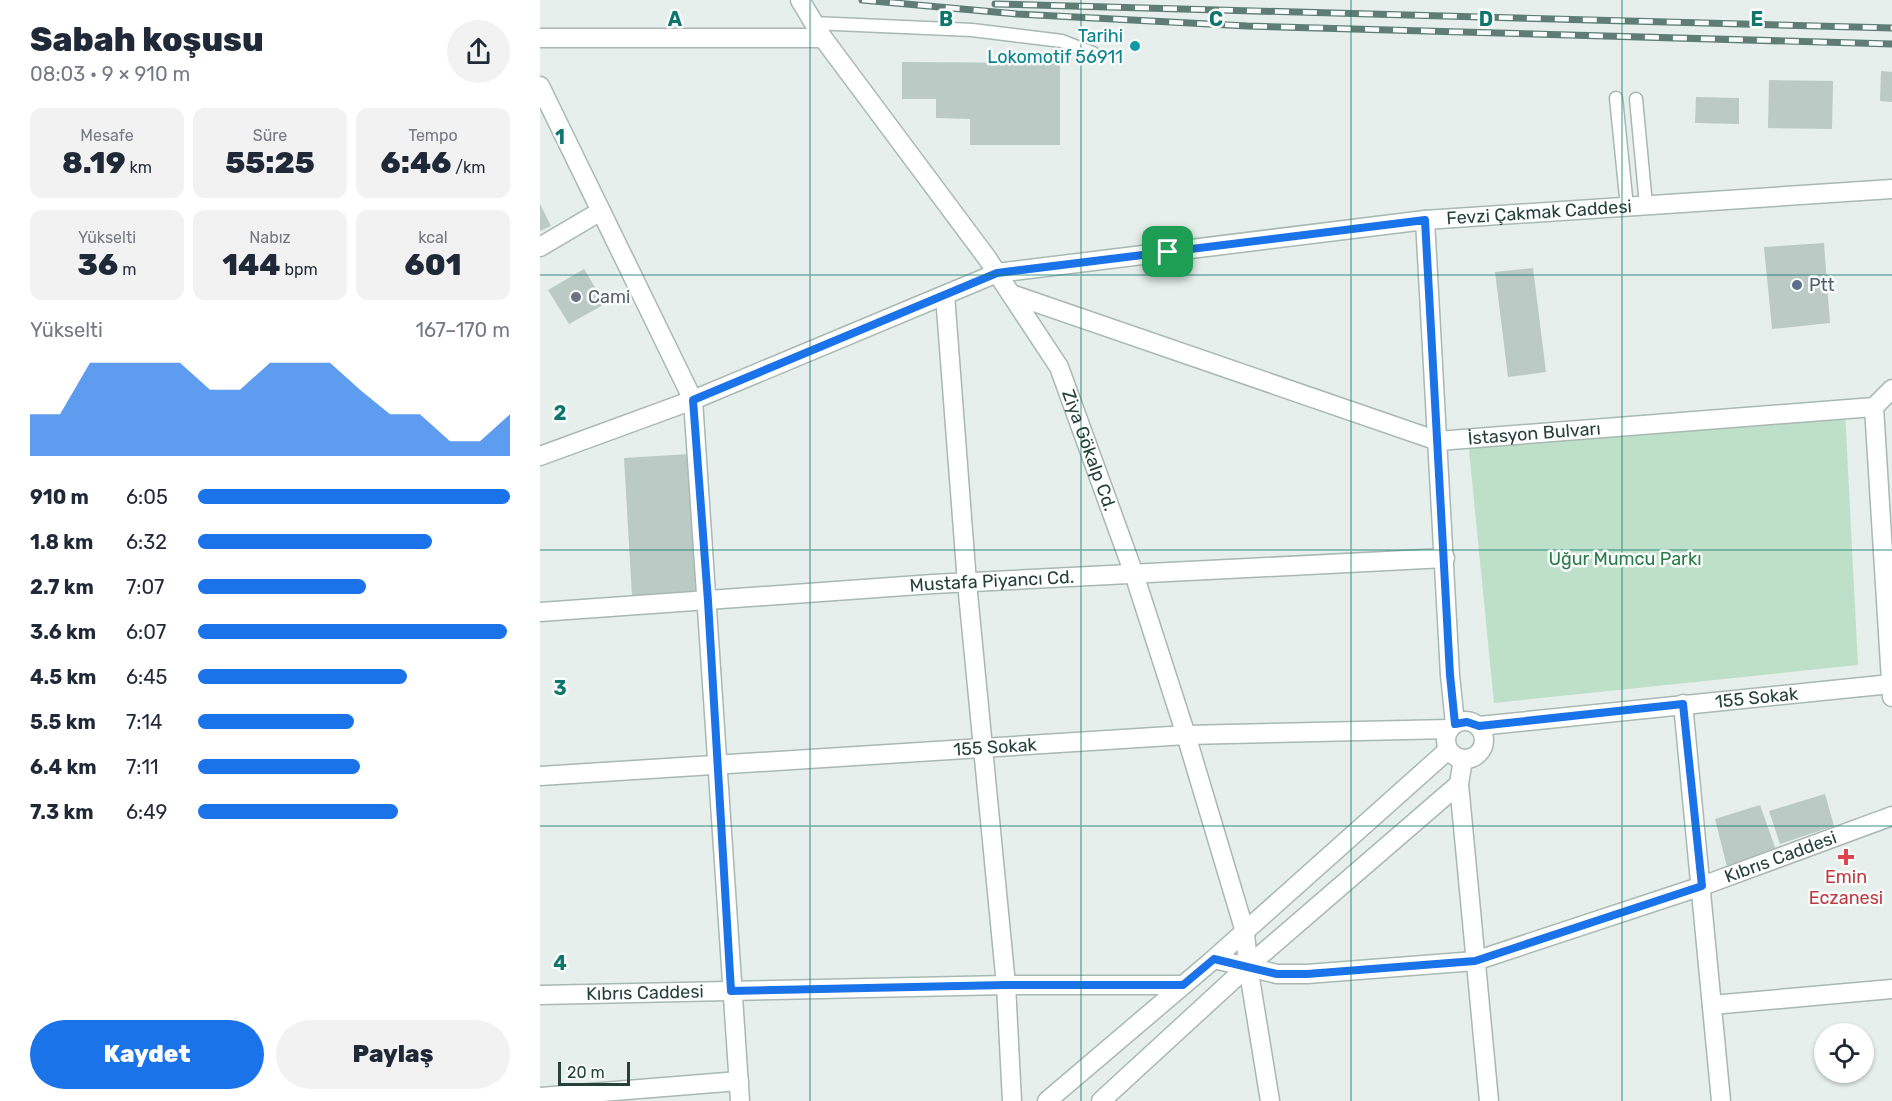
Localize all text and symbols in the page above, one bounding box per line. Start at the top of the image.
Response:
text: A [668,7,683,31]
text: B [939,7,953,31]
text: C [1209,7,1223,31]
text: D [1479,7,1493,31]
text: E [1751,7,1763,31]
text: Sabah koşusu [30,20,264,59]
button: share [447,20,510,83]
place label: Tarihi Lokomotif 56911 [987,25,1123,68]
marker: Tarihi Lokomotif 56911 [1128,39,1142,53]
text: 08:03 · 9 × 910 m [30,62,190,86]
text: 1 [555,125,565,149]
text: Mesafe [80,126,134,145]
text: Süre [253,126,287,145]
text: Tempo [408,126,458,145]
text: 8.19 [62,145,126,181]
text: 55:25 [225,145,315,181]
text: 6:46 [381,145,451,181]
text: km [126,158,152,177]
text: /km [451,158,485,177]
street label: Fevzi Çakmak Caddesi [1446,195,1632,230]
pin [1142,226,1193,277]
text: Yükselti [78,228,136,247]
text: Nabız [249,228,291,247]
text: kcal [418,228,448,247]
icon: arrive [1151,235,1184,268]
text: 36 [78,247,118,283]
text: 144 [222,247,281,283]
text: 601 [405,247,461,283]
text: m [118,260,136,279]
text: bpm [281,260,318,279]
place label: Ptt [1809,274,1835,296]
marker: Ptt [1790,278,1804,292]
place label: Cami [588,286,630,308]
marker: Cami [569,290,583,304]
text: Yükselti [30,318,103,342]
text: 167–170 m [415,318,510,342]
street label: Ziya Gökalp Cd. [1057,387,1121,514]
text: 2 [554,401,567,425]
street label: İstasyon Bulvarı [1467,417,1601,450]
text: 910 m [30,485,89,509]
text: 6:05 [126,485,168,509]
text: 1.8 km [30,530,93,554]
text: 6:32 [126,530,167,554]
park label: Uğur Mumcu Parkı [1548,548,1702,570]
street label: Mustafa Piyancı Cd. [909,566,1075,597]
text: 2.7 km [30,575,94,599]
text: 7:07 [126,575,164,599]
text: 3.6 km [30,620,96,644]
text: 6:07 [126,620,166,644]
text: 4.5 km [30,665,96,689]
text: 6:45 [126,665,167,689]
text: 3 [553,676,567,700]
street label: 155 Sokak [1714,682,1800,713]
text: 5.5 km [30,710,96,734]
text: 7:14 [126,710,162,734]
street label: 155 Sokak [953,733,1038,761]
text: 6.4 km [30,755,97,779]
text: 7:11 [126,755,159,779]
text: 7.3 km [30,800,93,824]
text: 6:49 [126,800,167,824]
street label: Kıbrıs Caddesi [1721,826,1840,888]
marker: Emin Eczanesi [1839,850,1853,864]
place label: Emin Eczanesi [1809,866,1883,909]
text: 4 [553,951,567,975]
street label: Kıbrıs Caddesi [586,980,704,1005]
button: Kaydet [30,1020,264,1089]
button: Paylaş [276,1020,510,1089]
map controls [1814,1023,1874,1083]
button: locate [1814,1023,1874,1083]
scale bar [558,1059,630,1086]
text: 20 m [567,1063,605,1082]

